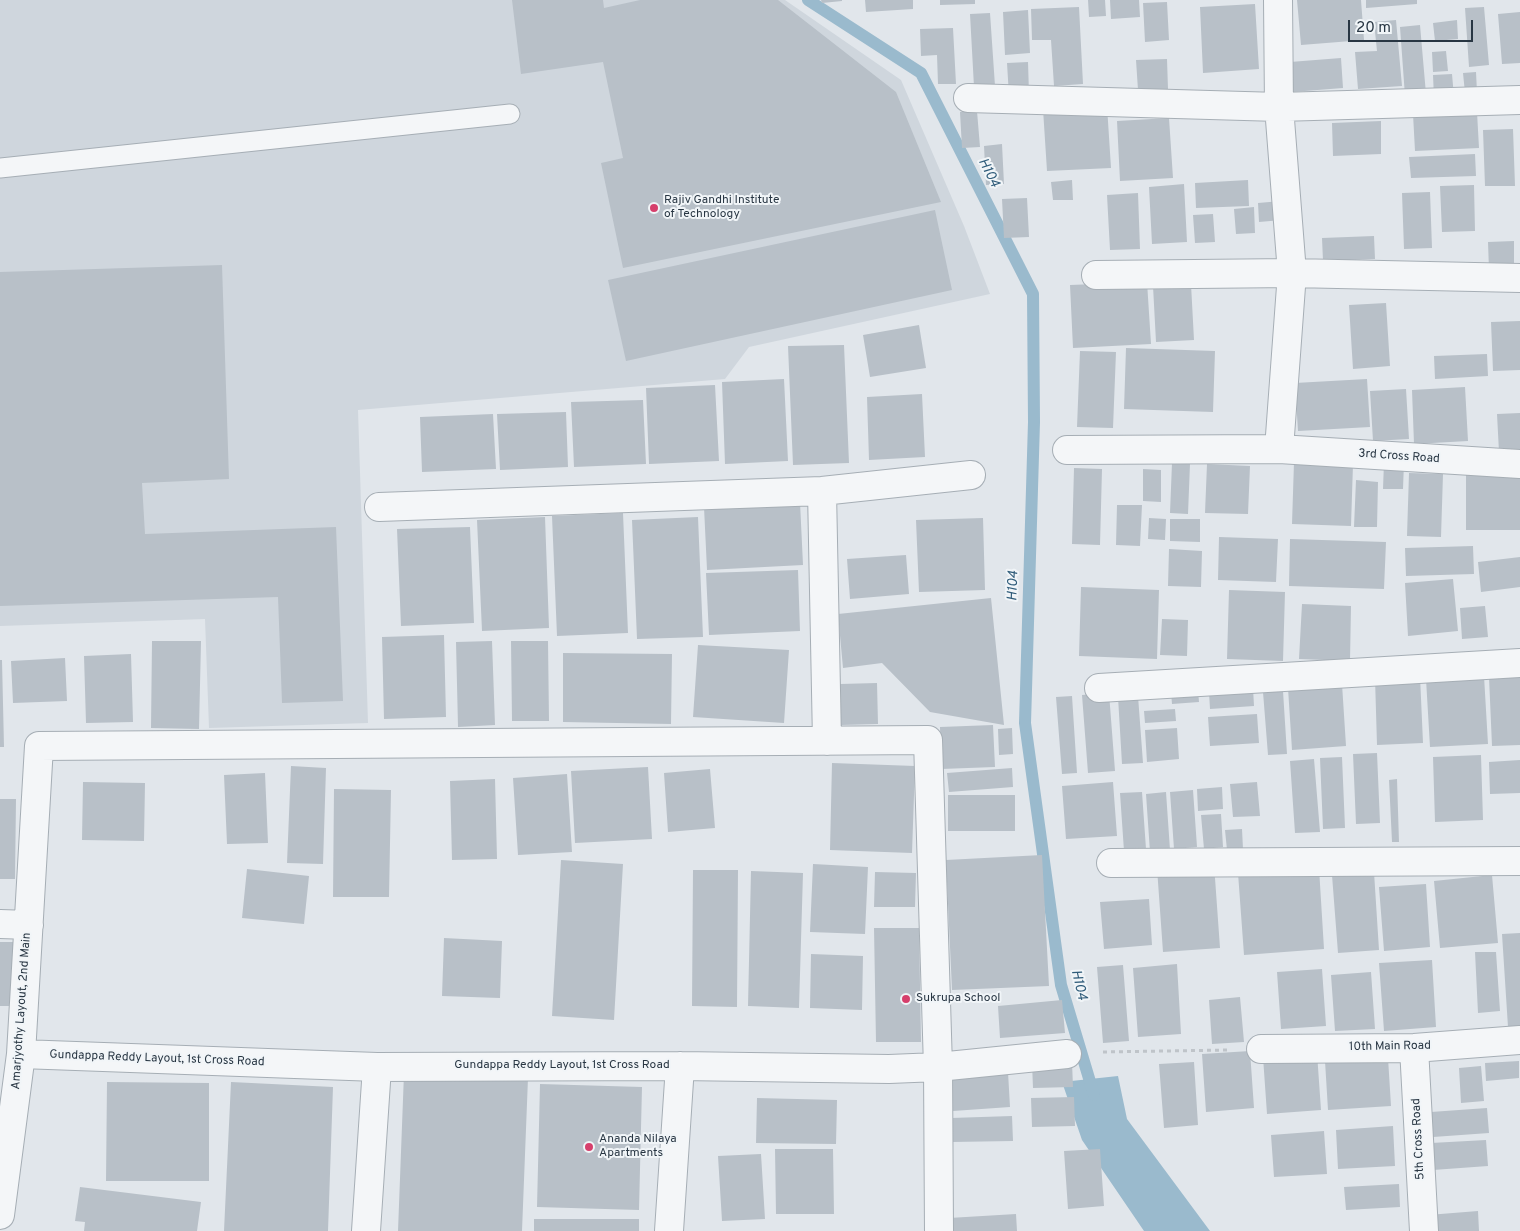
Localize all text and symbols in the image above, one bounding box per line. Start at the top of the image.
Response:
scale bar [1350,10,1475,42]
text: 20 m [1356,19,1391,38]
water label: H104 [974,156,1002,190]
place label: Rajiv Gandhi Institute of Technology [664,194,779,222]
marker: Rajiv Gandhi Institute of Technology [648,202,660,214]
street label: 3rd Cross Road [1358,447,1440,467]
water label: H104 [1005,570,1023,602]
street label: Amarjyothy Layout, 2nd Main [9,932,35,1090]
water label: H104 [1066,968,1090,1002]
place label: Sukrupa School [916,992,1001,1006]
marker: Sukrupa School [900,993,912,1005]
street label: 10th Main Road [1349,1039,1431,1055]
street label: Gundappa Reddy Layout, 1st Cross Road [49,1048,265,1070]
street label: Gundappa Reddy Layout, 1st Cross Road [454,1059,670,1073]
street label: 5th Cross Road [1410,1098,1428,1180]
place label: Ananda Nilaya Apartments [599,1133,677,1161]
marker: Ananda Nilaya Apartments [583,1141,595,1153]

